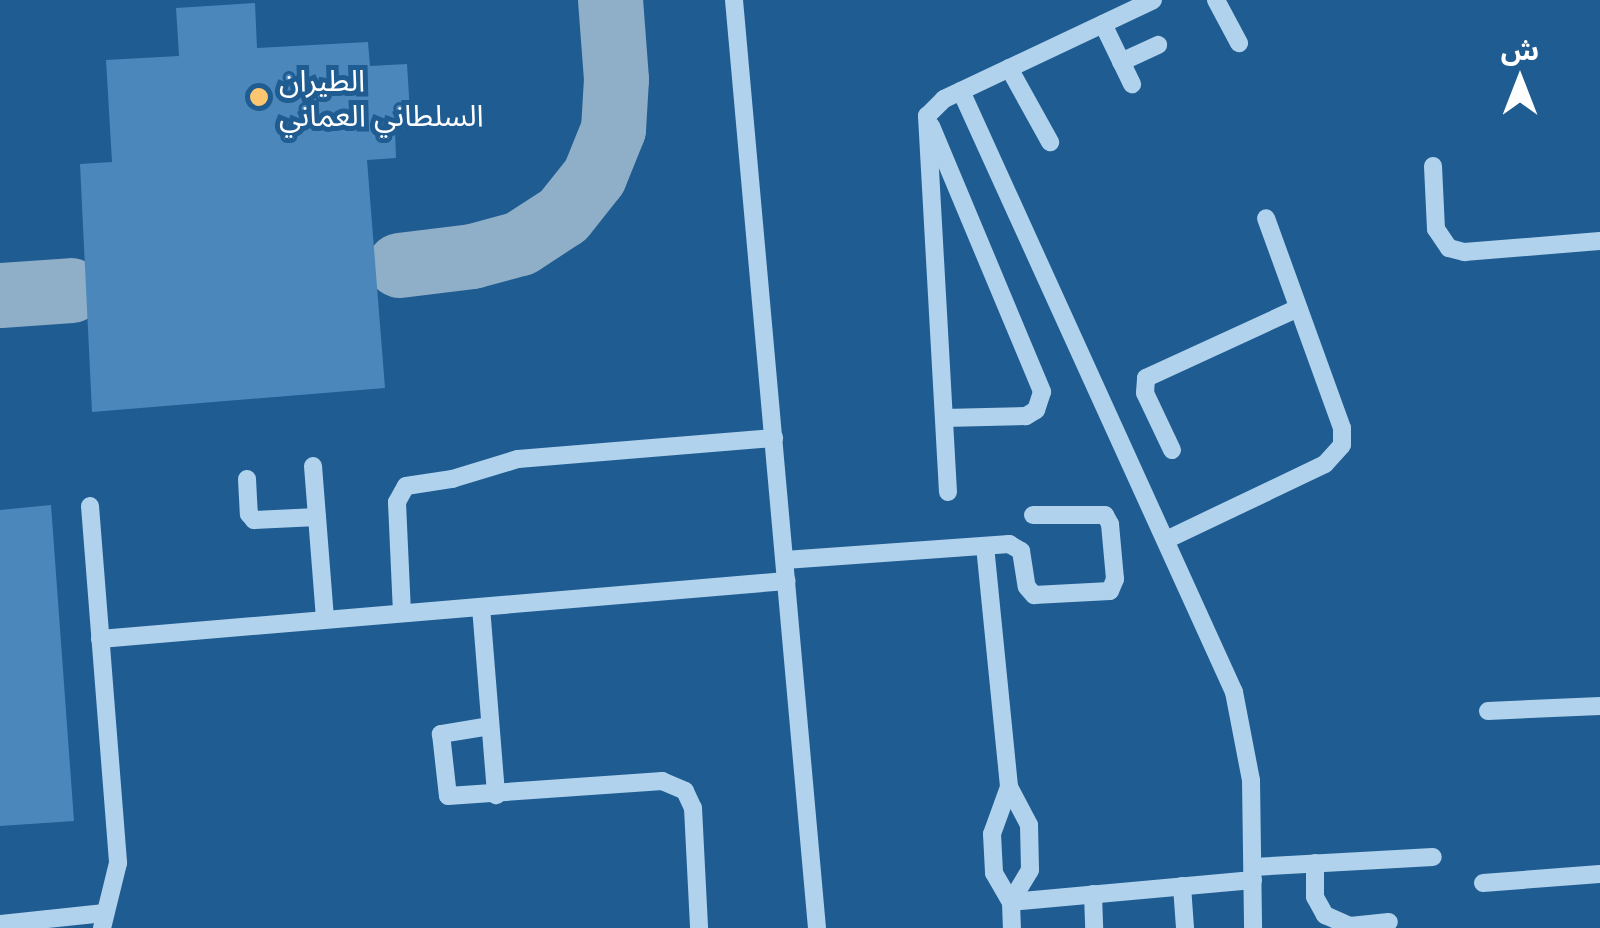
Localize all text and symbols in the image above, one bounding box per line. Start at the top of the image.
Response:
north arrow [1470,30,1570,130]
text: ش [1501,32,1539,67]
place label: الطيران السلطاني العماني [279,62,484,132]
marker: الطيران السلطاني العماني [248,86,270,108]

